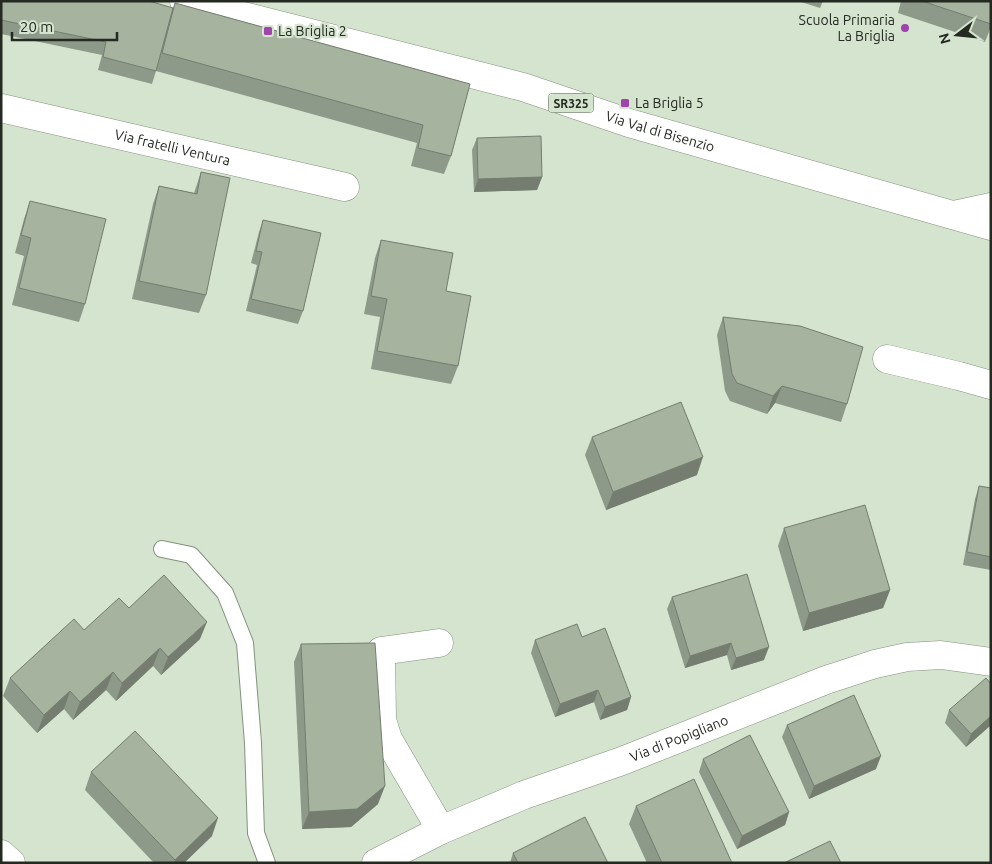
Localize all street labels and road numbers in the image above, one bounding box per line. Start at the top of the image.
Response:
road number: SR325 [548,94,594,112]
street label: Via Val di Bisenzio [604,108,717,155]
street label: Via fratelli Ventura [113,126,232,168]
street label: Via di Popigliano [627,712,731,765]

